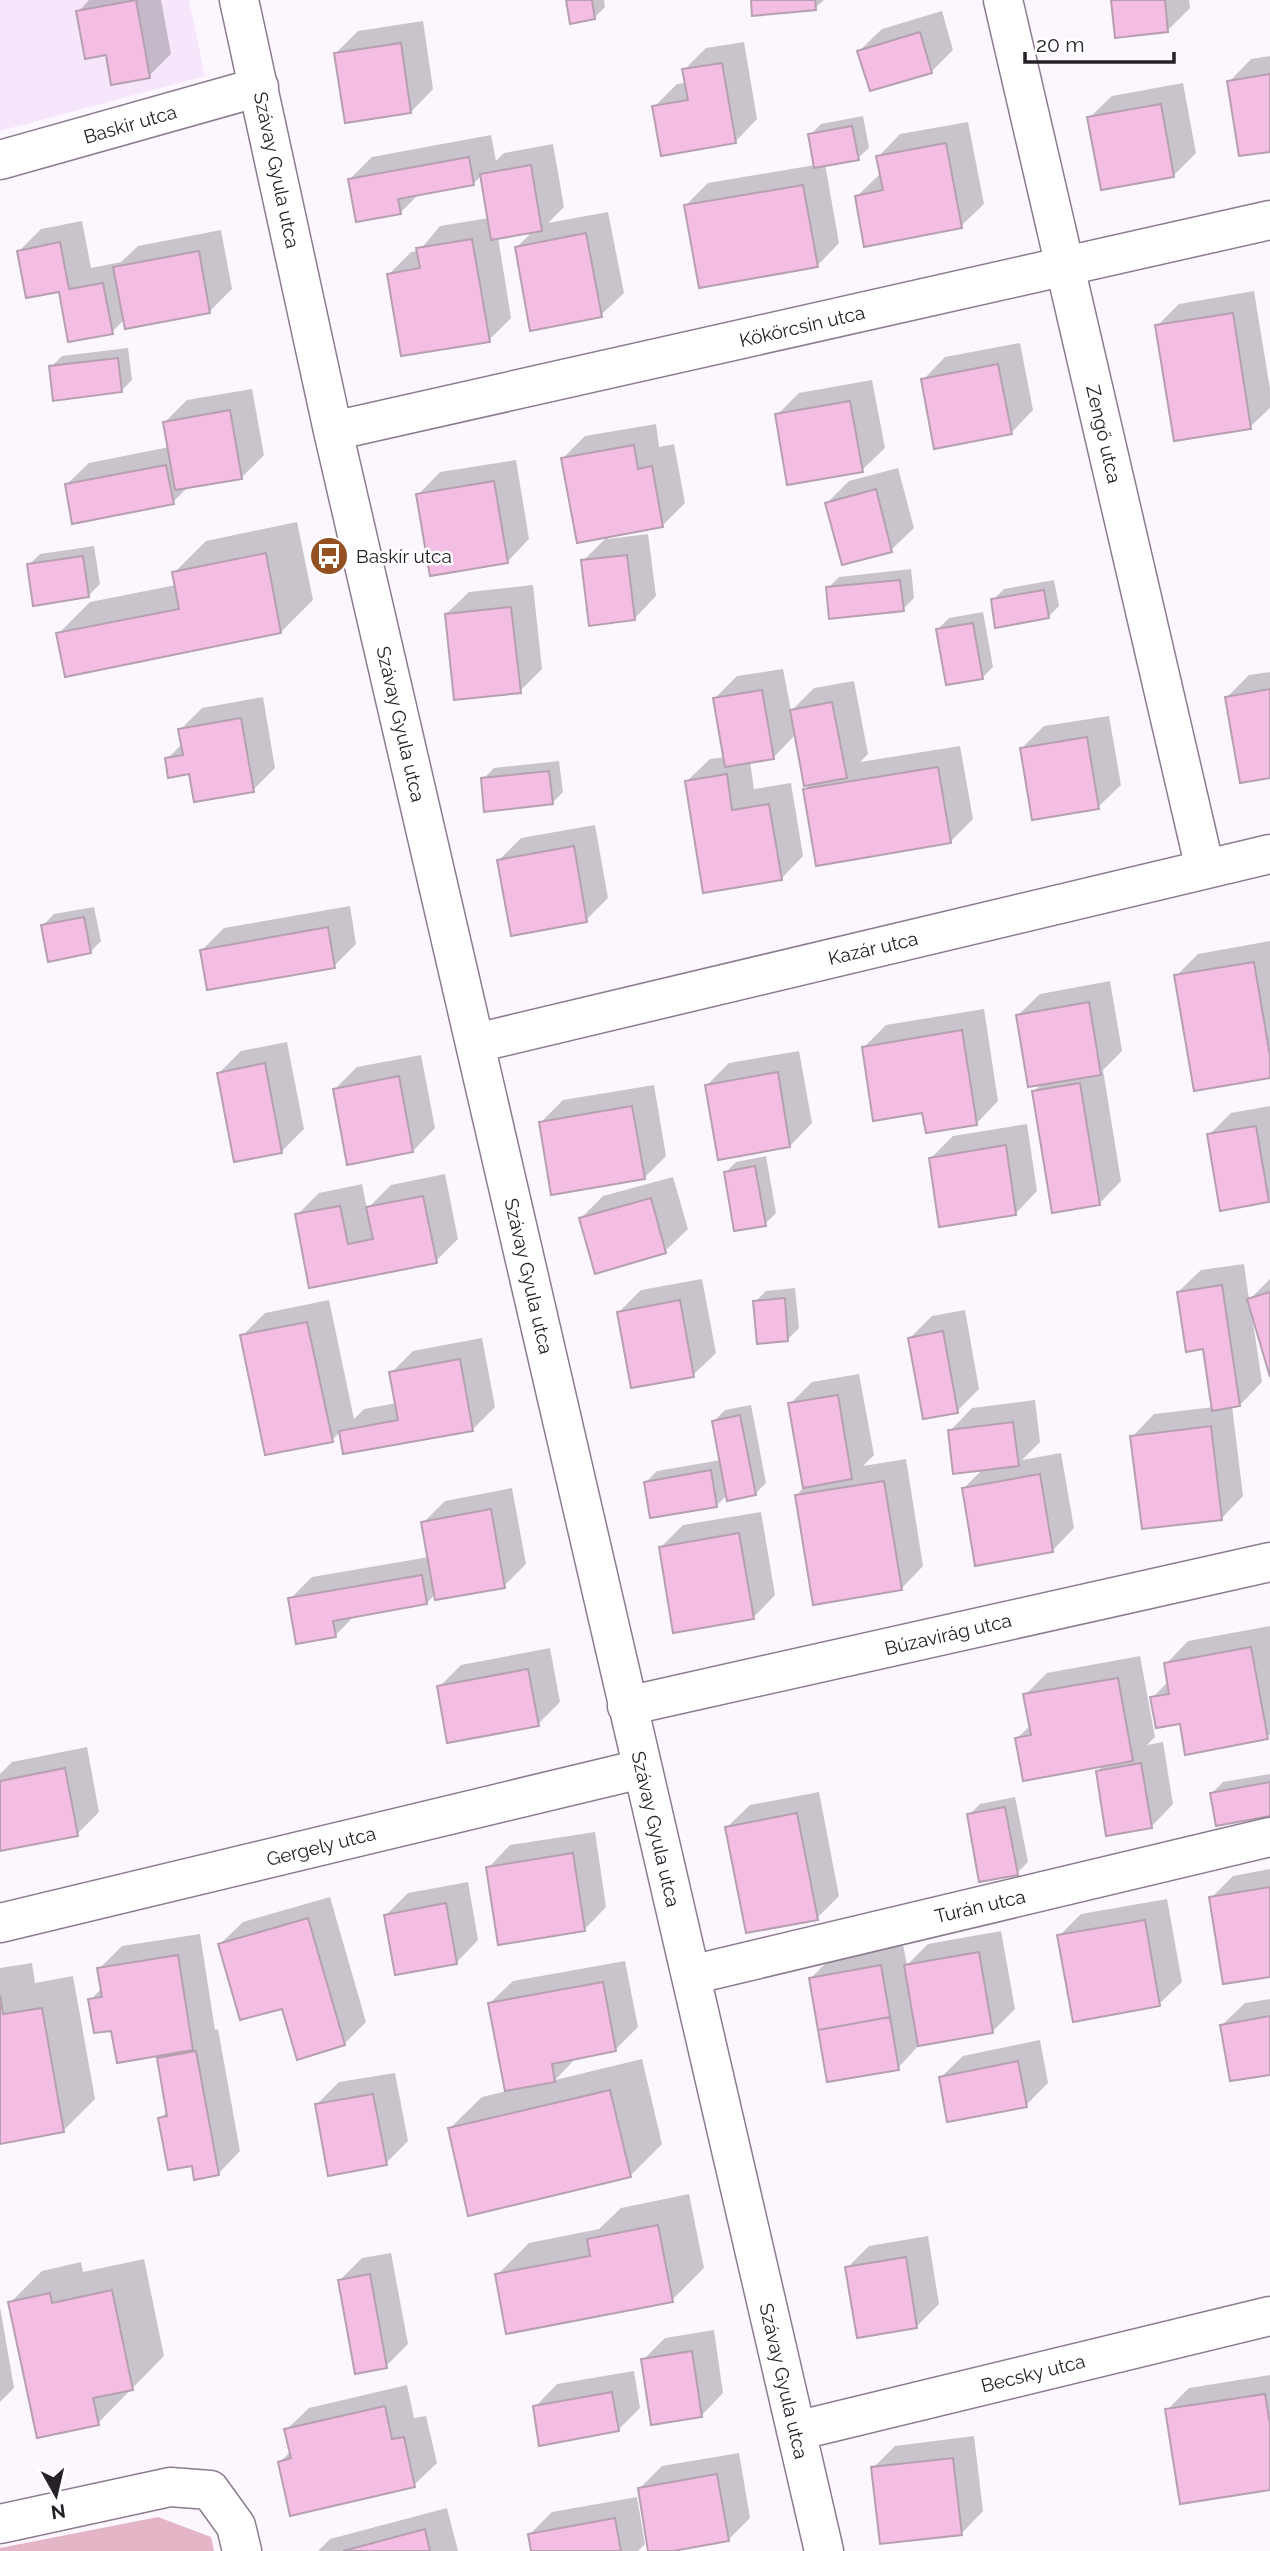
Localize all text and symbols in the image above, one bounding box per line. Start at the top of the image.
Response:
scale bar [1025,21,1174,65]
text: 20 m [1036,32,1084,57]
street label: Szávay Gyula utca [250,90,304,250]
street label: Baskir utca [81,100,179,148]
street label: Kökörcsin utca [737,301,867,351]
street label: Zengő utca [1082,383,1126,485]
bus stop icon: Baskír utca [308,535,350,577]
place label: Baskír utca [356,545,452,567]
street label: Szávay Gyula utca [372,644,430,804]
street label: Kazár utca [826,927,920,969]
street label: Szávay Gyula utca [500,1196,558,1356]
street label: Búzavirág utca [882,1609,1014,1659]
street label: Szávay Gyula utca [627,1749,685,1909]
street label: Gergely utca [264,1822,378,1870]
street label: Turán utca [932,1885,1028,1927]
street label: Szávay Gyula utca [755,2301,813,2461]
street label: Becsky utca [979,2349,1087,2397]
north arrow [21,2460,91,2530]
text: N [50,2500,67,2524]

